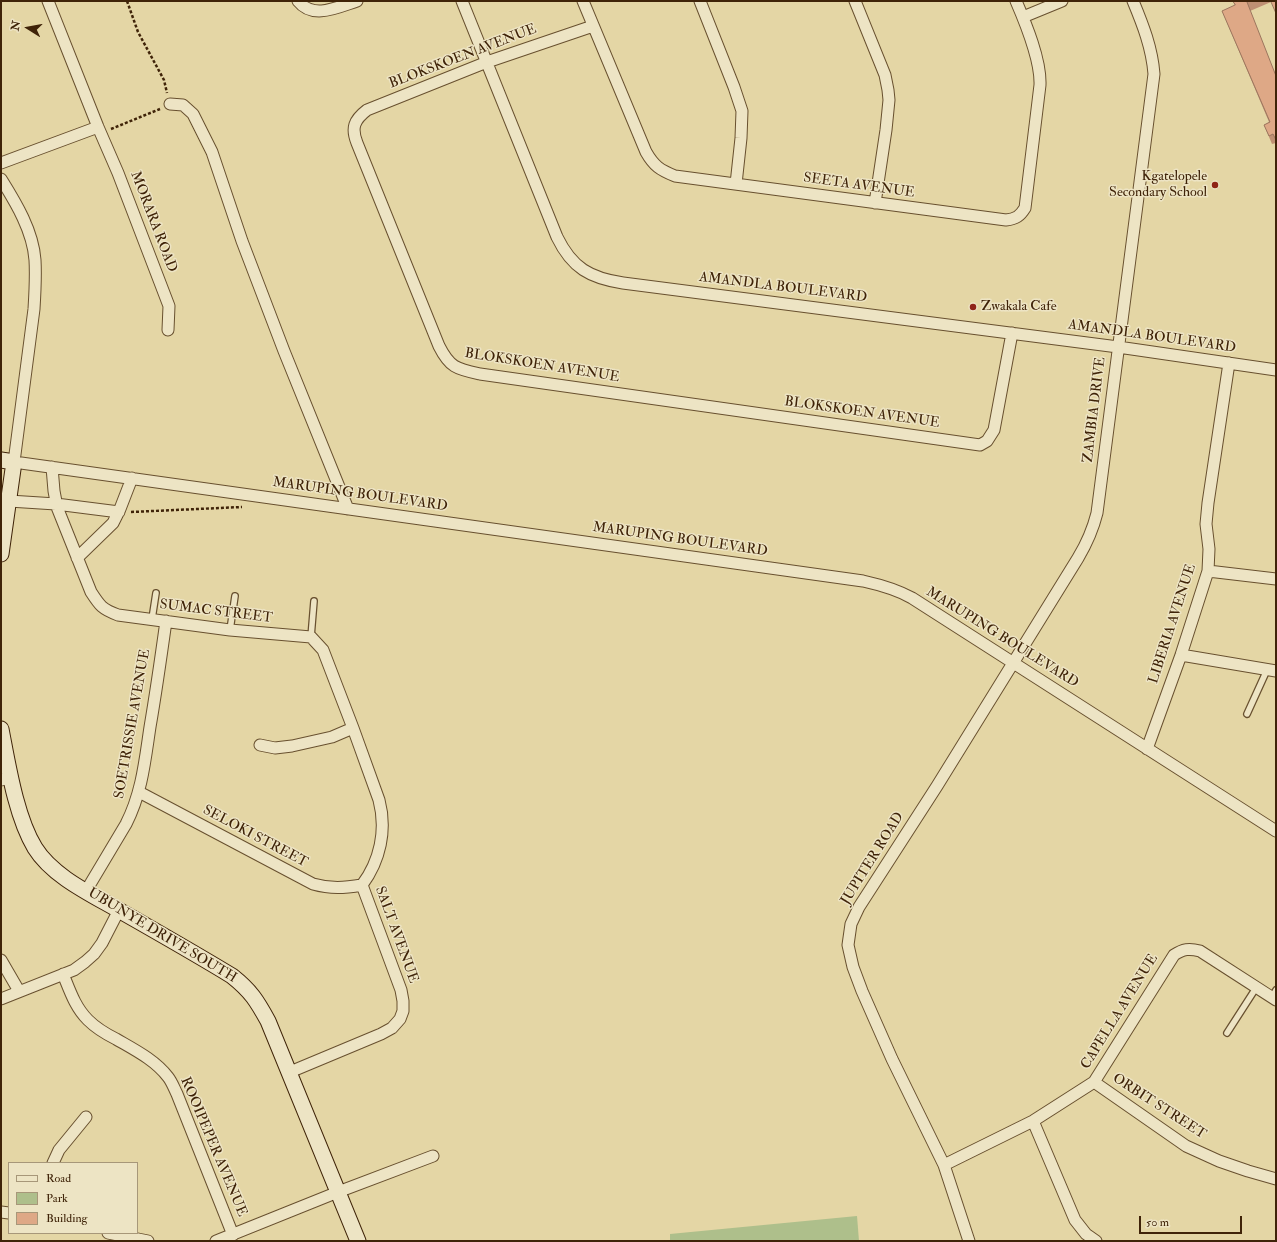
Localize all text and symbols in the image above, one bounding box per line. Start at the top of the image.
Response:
north arrow [8,8,48,48]
text: N [8,20,23,32]
street label: BLOKSKOEN AVENUE [387,21,539,93]
street label: MORARA ROAD [126,169,180,275]
place label: Kgatelopele Secondary School [1109,169,1207,202]
street label: SEETA AVENUE [802,170,916,202]
marker: Kgatelopele Secondary School [1210,180,1220,190]
street label: AMANDLA BOULEVARD [698,269,868,307]
place label: Zwakala Cafe [981,299,1057,315]
marker: Zwakala Cafe [968,302,978,312]
street label: AMANDLA BOULEVARD [1067,317,1237,357]
street label: BLOKSKOEN AVENUE [463,345,621,387]
street label: ZAMBIA DRIVE [1080,356,1110,464]
street label: BLOKSKOEN AVENUE [783,394,941,432]
street label: MARUPING BOULEVARD [271,474,449,516]
street label: MARUPING BOULEVARD [591,519,769,561]
street label: LIBERIA AVENUE [1146,562,1200,686]
street label: MARUPING BOULEVARD [923,584,1081,692]
street label: SUMAC STREET [159,597,273,627]
street label: SOETRISSIE AVENUE [112,648,154,800]
street label: SELOKI STREET [200,802,310,872]
street label: JUPITER ROAD [838,810,908,908]
street label: SALT AVENUE [371,884,421,986]
street label: UBUNYE DRIVE SOUTH [85,885,239,987]
street label: CAPELLA AVENUE [1078,952,1162,1072]
street label: ORBIT STREET [1109,1070,1209,1144]
street label: ROOIPEPER AVENUE [176,1075,250,1219]
legend [8,1162,138,1234]
text: Road [46,1171,71,1186]
text: Park [46,1191,68,1206]
scale bar [1141,1208,1244,1234]
text: Building [46,1211,87,1226]
text: 50 m [1146,1215,1169,1230]

